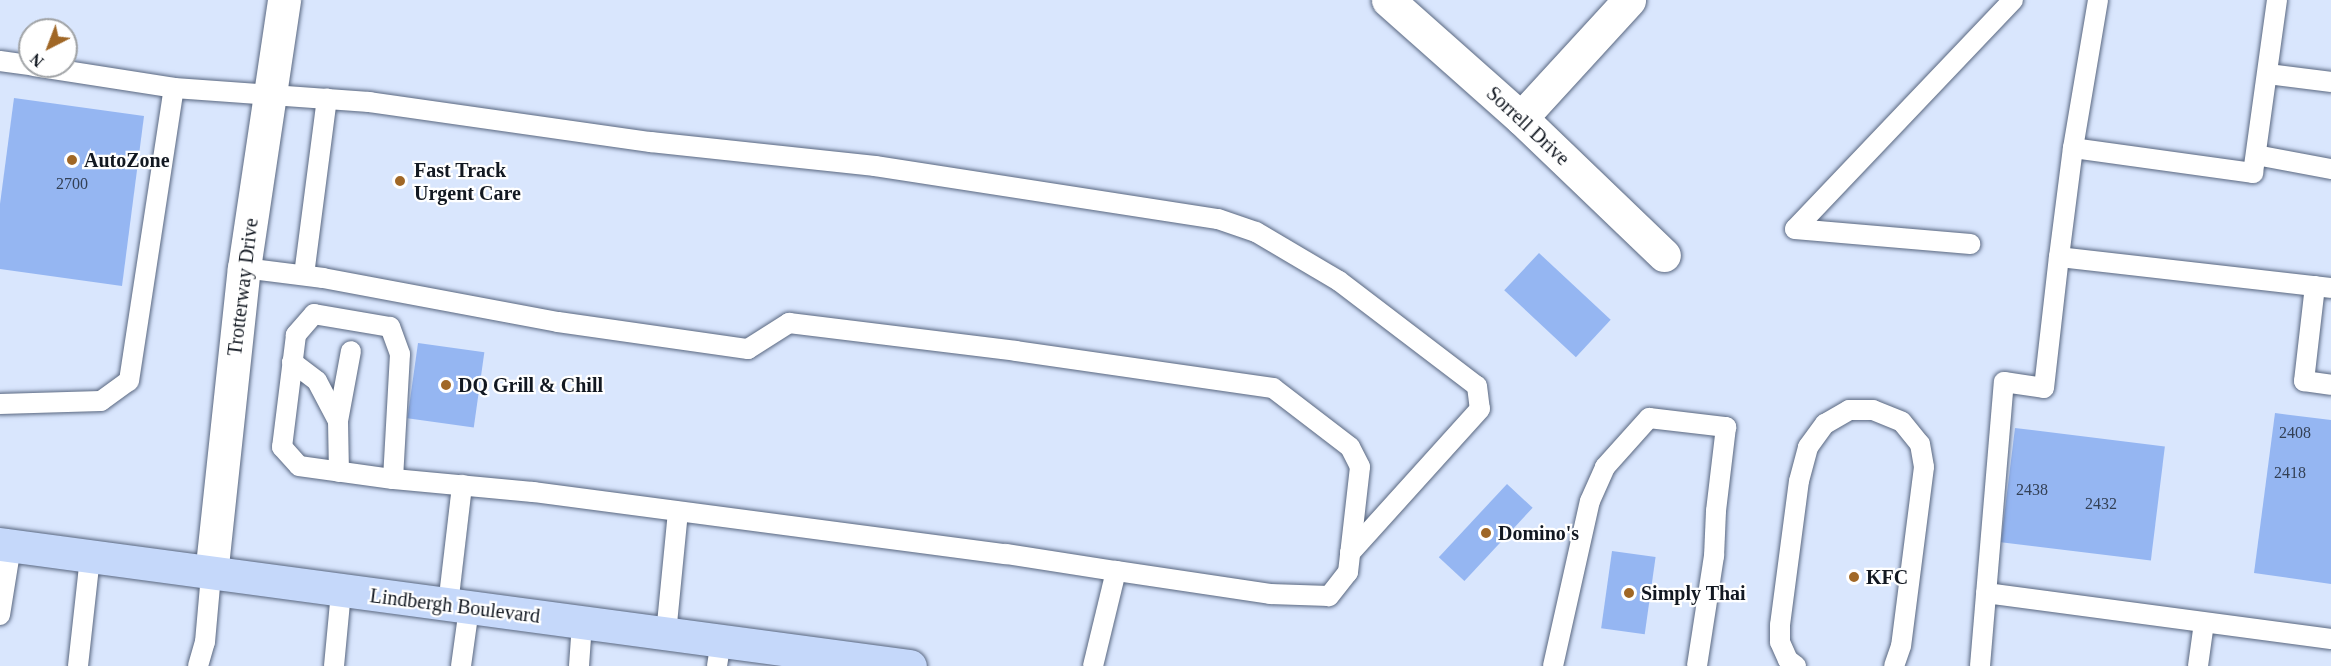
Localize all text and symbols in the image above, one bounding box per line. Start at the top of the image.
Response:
north arrow [18,18,78,78]
text: N [27,50,47,70]
street label: Sorrell Drive [1481,81,1575,171]
place label: AutoZone [84,148,170,172]
marker: AutoZone [65,153,79,167]
place label: Fast Track Urgent Care [414,158,521,205]
marker: Fast Track Urgent Care [391,172,409,190]
house number: 2700 [56,174,88,194]
street label: Trotterway Drive [223,217,263,357]
place label: DQ Grill & Chill [458,373,603,397]
marker: DQ Grill & Chill [439,378,453,392]
house number: 2408 [2279,423,2311,443]
house number: 2418 [2274,463,2306,483]
house number: 2438 [2016,480,2048,500]
house number: 2432 [2085,494,2117,514]
place label: Domino's [1498,521,1579,545]
marker: Domino's [1479,526,1493,540]
place label: KFC [1866,565,1908,589]
marker: KFC [1847,570,1861,584]
place label: Simply Thai [1641,581,1746,605]
street label: Lindbergh Boulevard [369,584,541,628]
marker: Simply Thai [1622,586,1636,600]

